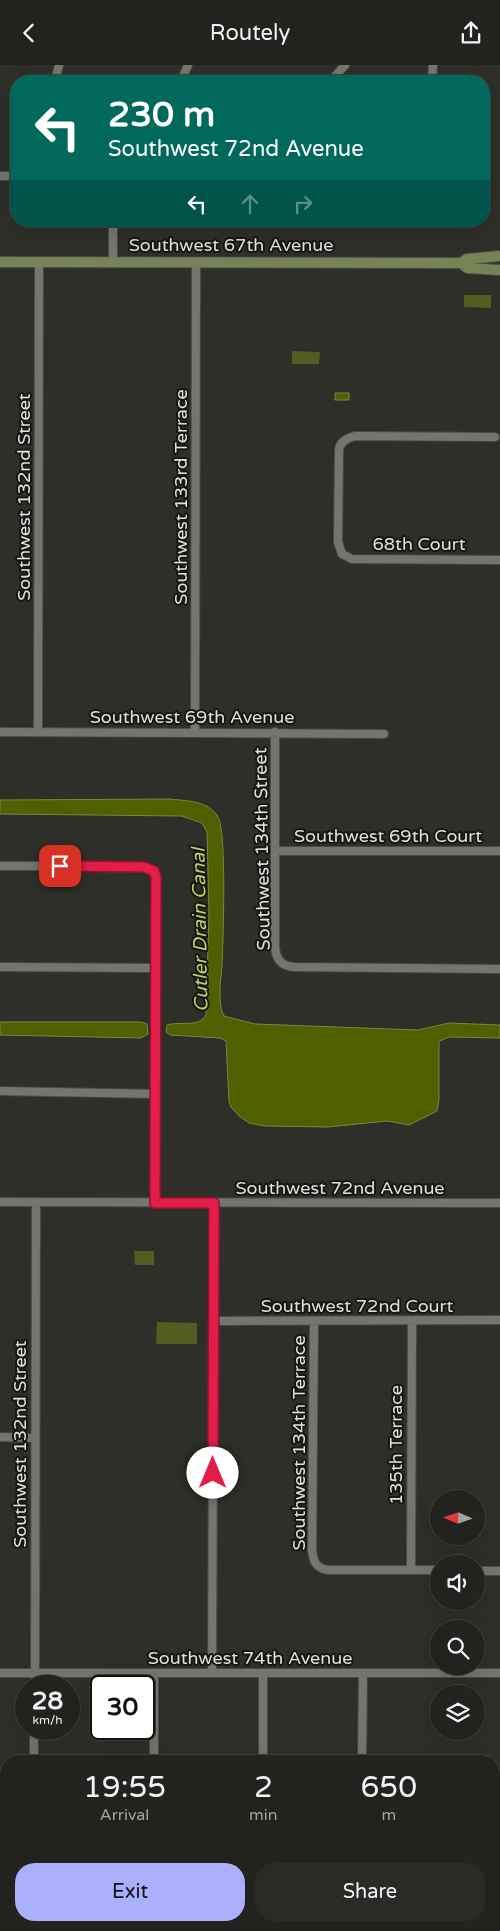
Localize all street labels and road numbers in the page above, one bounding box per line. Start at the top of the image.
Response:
street label: Southwest 67th Avenue [129,234,333,256]
street label: Southwest 133rd Terrace [170,389,192,605]
street label: Southwest 132nd Street [13,393,35,601]
street label: 68th Court [372,533,466,555]
street label: Southwest 69th Avenue [90,706,294,728]
street label: Southwest 134th Street [249,747,275,951]
street label: Southwest 69th Court [294,825,482,847]
street label: Southwest 72nd Avenue [235,1177,445,1199]
street label: Southwest 72nd Court [261,1295,453,1317]
street label: Southwest 134th Terrace [288,1335,310,1551]
street label: Southwest 132nd Street [9,1340,31,1548]
street label: 135th Terrace [385,1385,407,1505]
street label: Southwest 74th Avenue [148,1647,352,1669]

